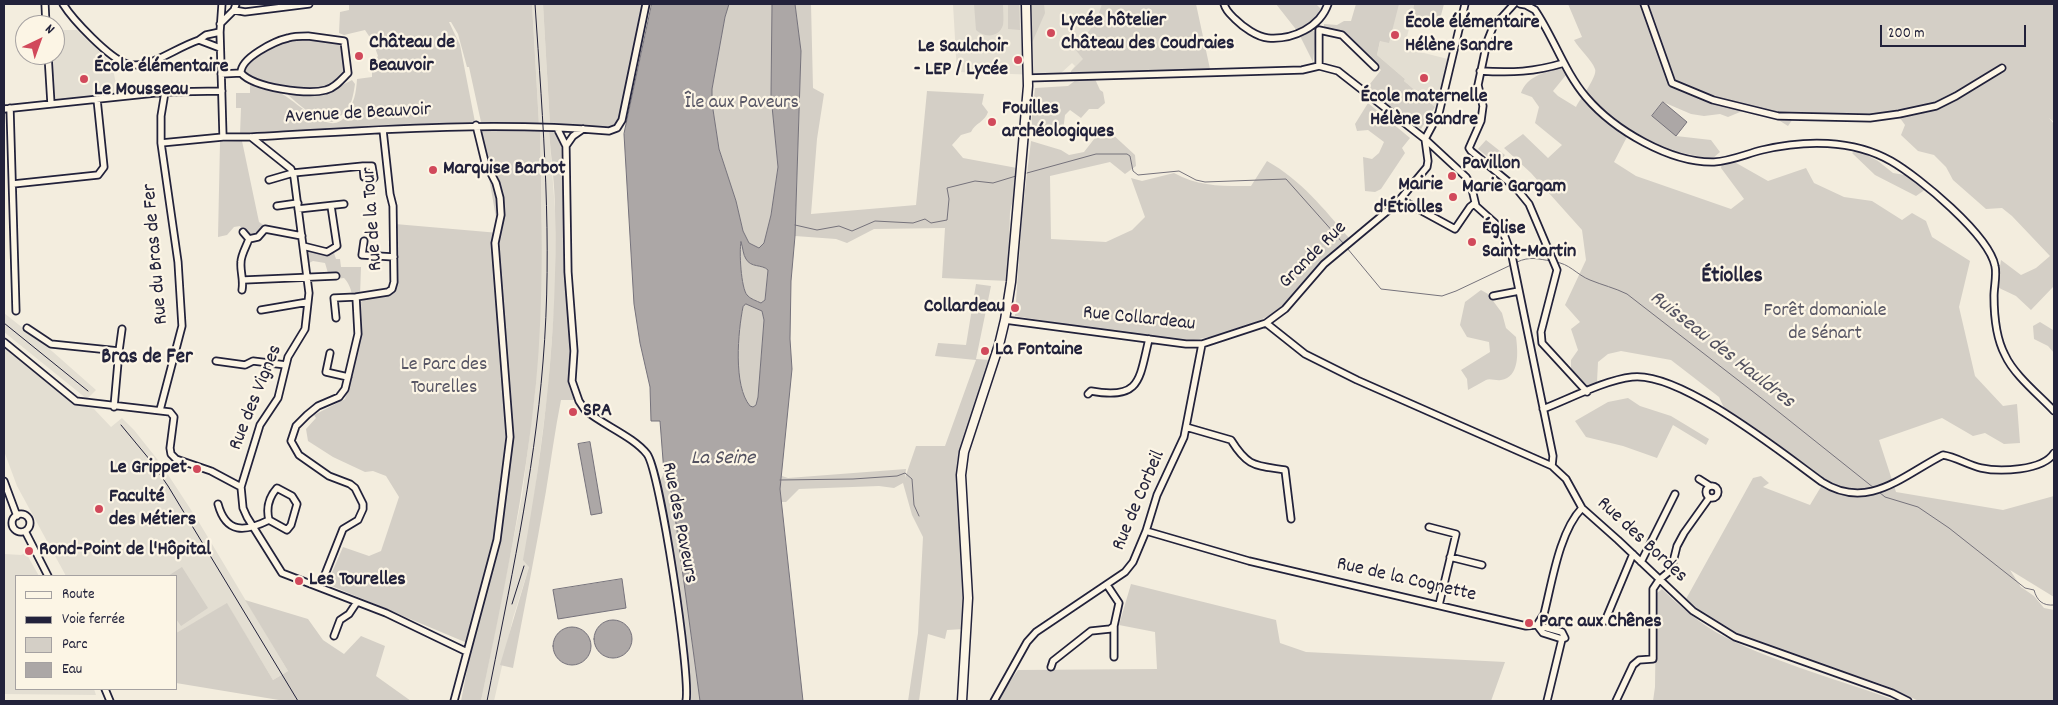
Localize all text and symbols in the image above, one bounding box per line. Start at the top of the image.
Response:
place label: Lycée hôtelier Château des Coudraies [1061,10,1234,57]
place label: École élémentaire Hélène Sandre [1405,12,1540,59]
north arrow [15,15,65,65]
scale bar [1883,15,2029,47]
text: N [40,20,59,39]
text: 200 m [1888,23,1925,45]
marker: Lycée hôtelier Château des Coudraies [1045,27,1057,39]
marker: École élémentaire Hélène Sandre [1389,29,1401,41]
place label: Château de Beauvoir [369,32,455,79]
place label: Le Saulchoir - LEP / Lycée [914,36,1008,83]
marker: Château de Beauvoir [353,50,365,62]
marker: Le Saulchoir - LEP / Lycée [1012,54,1024,66]
place label: École élémentaire Le Mousseau [94,56,229,103]
marker: École maternelle Hélène Sandre [1418,72,1430,84]
marker: École élémentaire Le Mousseau [78,73,90,85]
place label: École maternelle Hélène Sandre [1360,86,1488,133]
park label: Île aux Paveurs [685,92,799,116]
place label: Fouilles archéologiques [1002,98,1114,145]
street label: Avenue de Beauvoir [284,99,432,131]
marker: Fouilles archéologiques [986,116,998,128]
place label: Pavillon Marie Gargam [1462,153,1566,200]
place label: Marquise Barbot [443,158,566,182]
marker: Marquise Barbot [427,164,439,176]
street label: Rue de la Tour [358,166,390,272]
marker: Pavillon Marie Gargam [1446,170,1458,182]
place label: Mairie d'Étiolles [1374,174,1443,221]
street label: Rue du Bras de Fer [139,182,175,326]
marker: Mairie d'Étiolles [1447,191,1459,203]
street label: Grande Rue [1275,217,1353,295]
place label: Église Saint-Martin [1482,218,1576,265]
marker: Église Saint-Martin [1466,236,1478,248]
district label: Étiolles [1701,265,1763,291]
water label: Ruisseau des Hauldres [1644,287,1798,415]
place label: Collardeau [924,296,1005,320]
park label: Forêt domaniale de Sénart [1763,300,1887,347]
marker: Collardeau [1009,302,1021,314]
street label: Rue Collardeau [1082,302,1196,338]
place label: La Fontaine [995,339,1083,363]
street label: Rue des Vignes [225,342,289,454]
marker: La Fontaine [979,345,991,357]
district label: Bras de Fer [101,346,193,372]
park label: Le Parc des Tourelles [401,354,487,401]
place label: SPA [583,400,612,424]
marker: SPA [567,406,579,418]
water label: La Seine [691,447,755,473]
street label: Rue de Corbeil [1108,447,1172,555]
place label: Le Grippet [110,457,187,481]
street label: Rue des Paveurs [654,460,702,586]
marker: Le Grippet [191,463,203,475]
place label: Faculté des Métiers [109,486,196,533]
street label: Rue des Bordes [1591,493,1691,589]
marker: Faculté des Métiers [93,503,105,515]
place label: Rond-Point de l'Hôpital [39,539,211,563]
marker: Rond-Point de l'Hôpital [23,545,35,557]
street label: Rue de la Cognette [1334,553,1478,609]
place label: Les Tourelles [309,569,406,593]
legend [15,575,178,690]
marker: Les Tourelles [293,575,305,587]
text: Route [62,584,95,606]
text: Voie ferrée [62,609,125,631]
place label: Parc aux Chênes [1539,611,1662,635]
marker: Parc aux Chênes [1523,617,1535,629]
text: Parc [62,634,87,656]
text: Eau [62,659,82,681]

